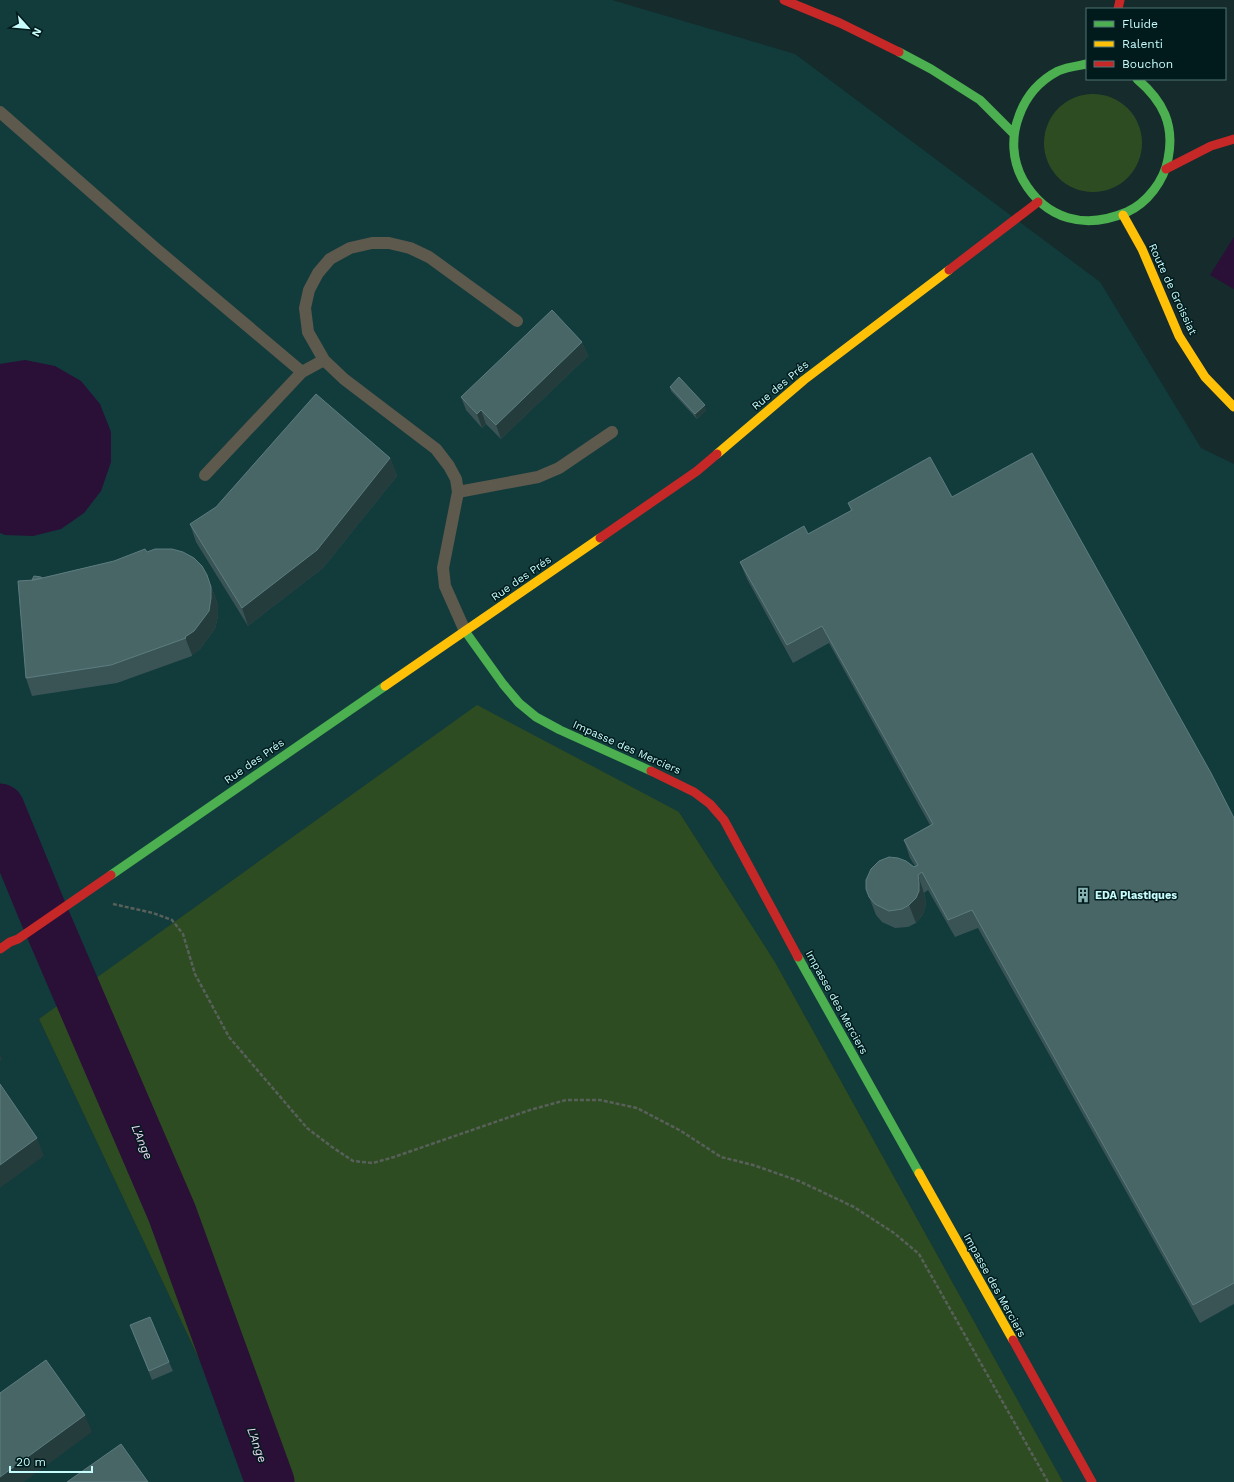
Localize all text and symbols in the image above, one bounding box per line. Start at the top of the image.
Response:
north arrow [8,8,48,48]
legend [1086,8,1226,80]
text: Fluide [1122,17,1158,31]
text: N [29,26,44,39]
text: Ralenti [1122,37,1163,51]
text: Bouchon [1122,57,1173,71]
street label: Route de Groissiat [1146,242,1200,337]
street label: Rue des Prés [749,358,811,413]
street label: Rue des Prés [489,553,554,604]
street label: Impasse des Merciers [571,718,683,777]
street label: Rue des Prés [222,736,287,787]
building icon: EDA Plastiques [1074,886,1092,904]
place label: EDA Plastiques [1095,889,1177,902]
street label: Impasse des Merciers [803,948,871,1057]
water label: L'Ange [128,1123,156,1162]
street label: Impasse des Merciers [961,1231,1029,1340]
water label: L'Ange [244,1426,270,1465]
scale bar [10,1448,92,1474]
text: 20 m [16,1455,46,1469]

